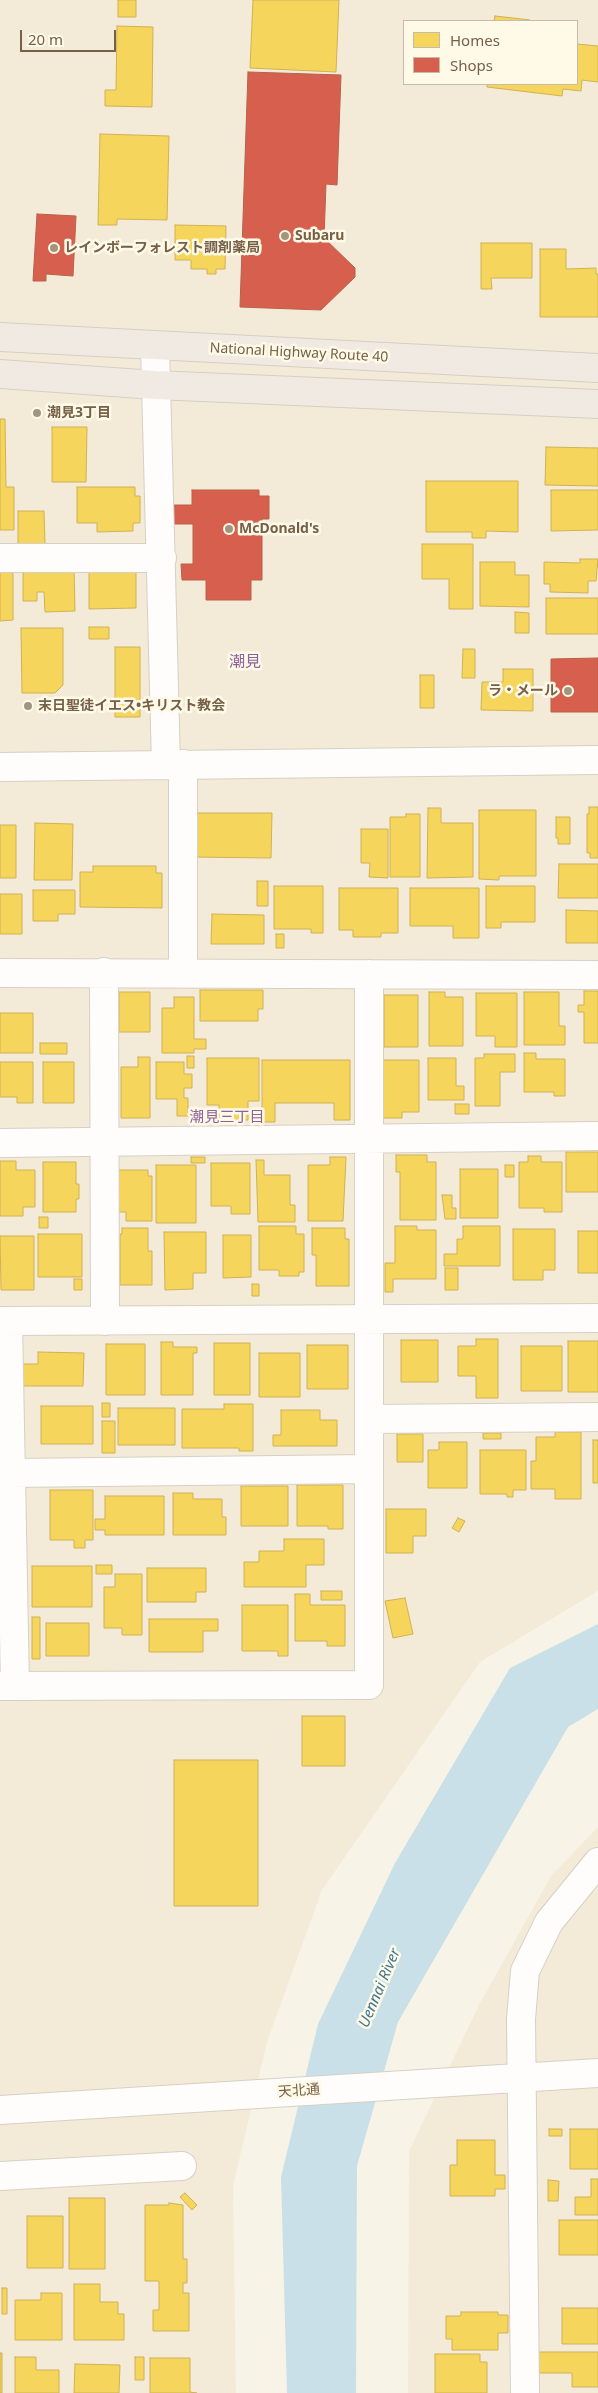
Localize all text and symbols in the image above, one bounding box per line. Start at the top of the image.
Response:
scale bar [22,20,119,52]
legend [403,20,578,85]
text: 20 m [28,29,63,49]
text: Homes [450,30,500,50]
text: Shops [450,55,493,75]
place label: Subaru [295,228,344,244]
marker: Subaru [279,230,291,242]
place label: レインボーフォレスト調剤薬局 [64,240,260,256]
marker: レインボーフォレスト調剤薬局 [48,242,60,254]
street label: National Highway Route 40 [209,340,389,366]
place label: 潮見3丁目 [47,405,111,421]
marker: 潮見3丁目 [31,407,43,419]
place label: McDonald's [239,521,319,537]
marker: McDonald's [223,523,235,535]
district label: 潮見 [229,652,261,672]
place label: ラ・メール [488,683,558,699]
marker: ラ・メール [562,685,574,697]
place label: 末日聖徒イエス•キリスト教会 [38,698,225,714]
marker: 末日聖徒イエス•キリスト教会 [22,700,34,712]
district label: 潮見三丁目 [190,1109,264,1127]
water label: Uennai River [355,1946,405,2030]
street label: 天北通 [277,2081,321,2101]

